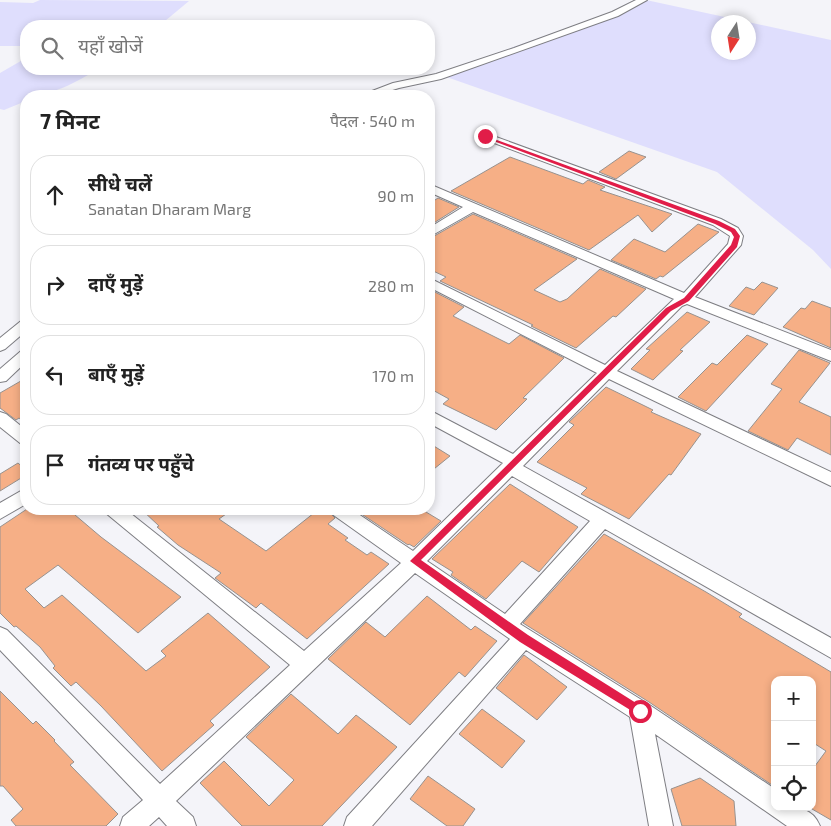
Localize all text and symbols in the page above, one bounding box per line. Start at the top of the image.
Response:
north arrow [711,15,756,60]
search box [20,20,435,75]
icon: search [38,34,66,62]
text: यहाँ खोजें [78,34,143,57]
text: 7 मिनट [40,108,100,133]
text: पैदल · 540 m [330,111,415,130]
route end [474,125,497,148]
text: सीधे चलें [88,172,152,195]
icon: ahead [41,181,69,209]
text: 90 m [378,186,414,205]
text: Sanatan Dharam Marg [88,199,251,218]
icon: right [41,271,69,299]
text: दाएँ मुड़ें [88,272,143,295]
text: 280 m [368,276,414,295]
icon: left [41,361,69,389]
text: बाएँ मुड़ें [88,362,144,385]
text: 170 m [372,366,414,385]
icon: arrive [41,451,69,479]
text: गंतव्य पर पहुँचे [88,452,194,475]
map controls [771,676,816,811]
button: + [771,676,816,721]
route start [629,700,652,723]
button: − [771,721,816,766]
button: locate [771,766,816,811]

